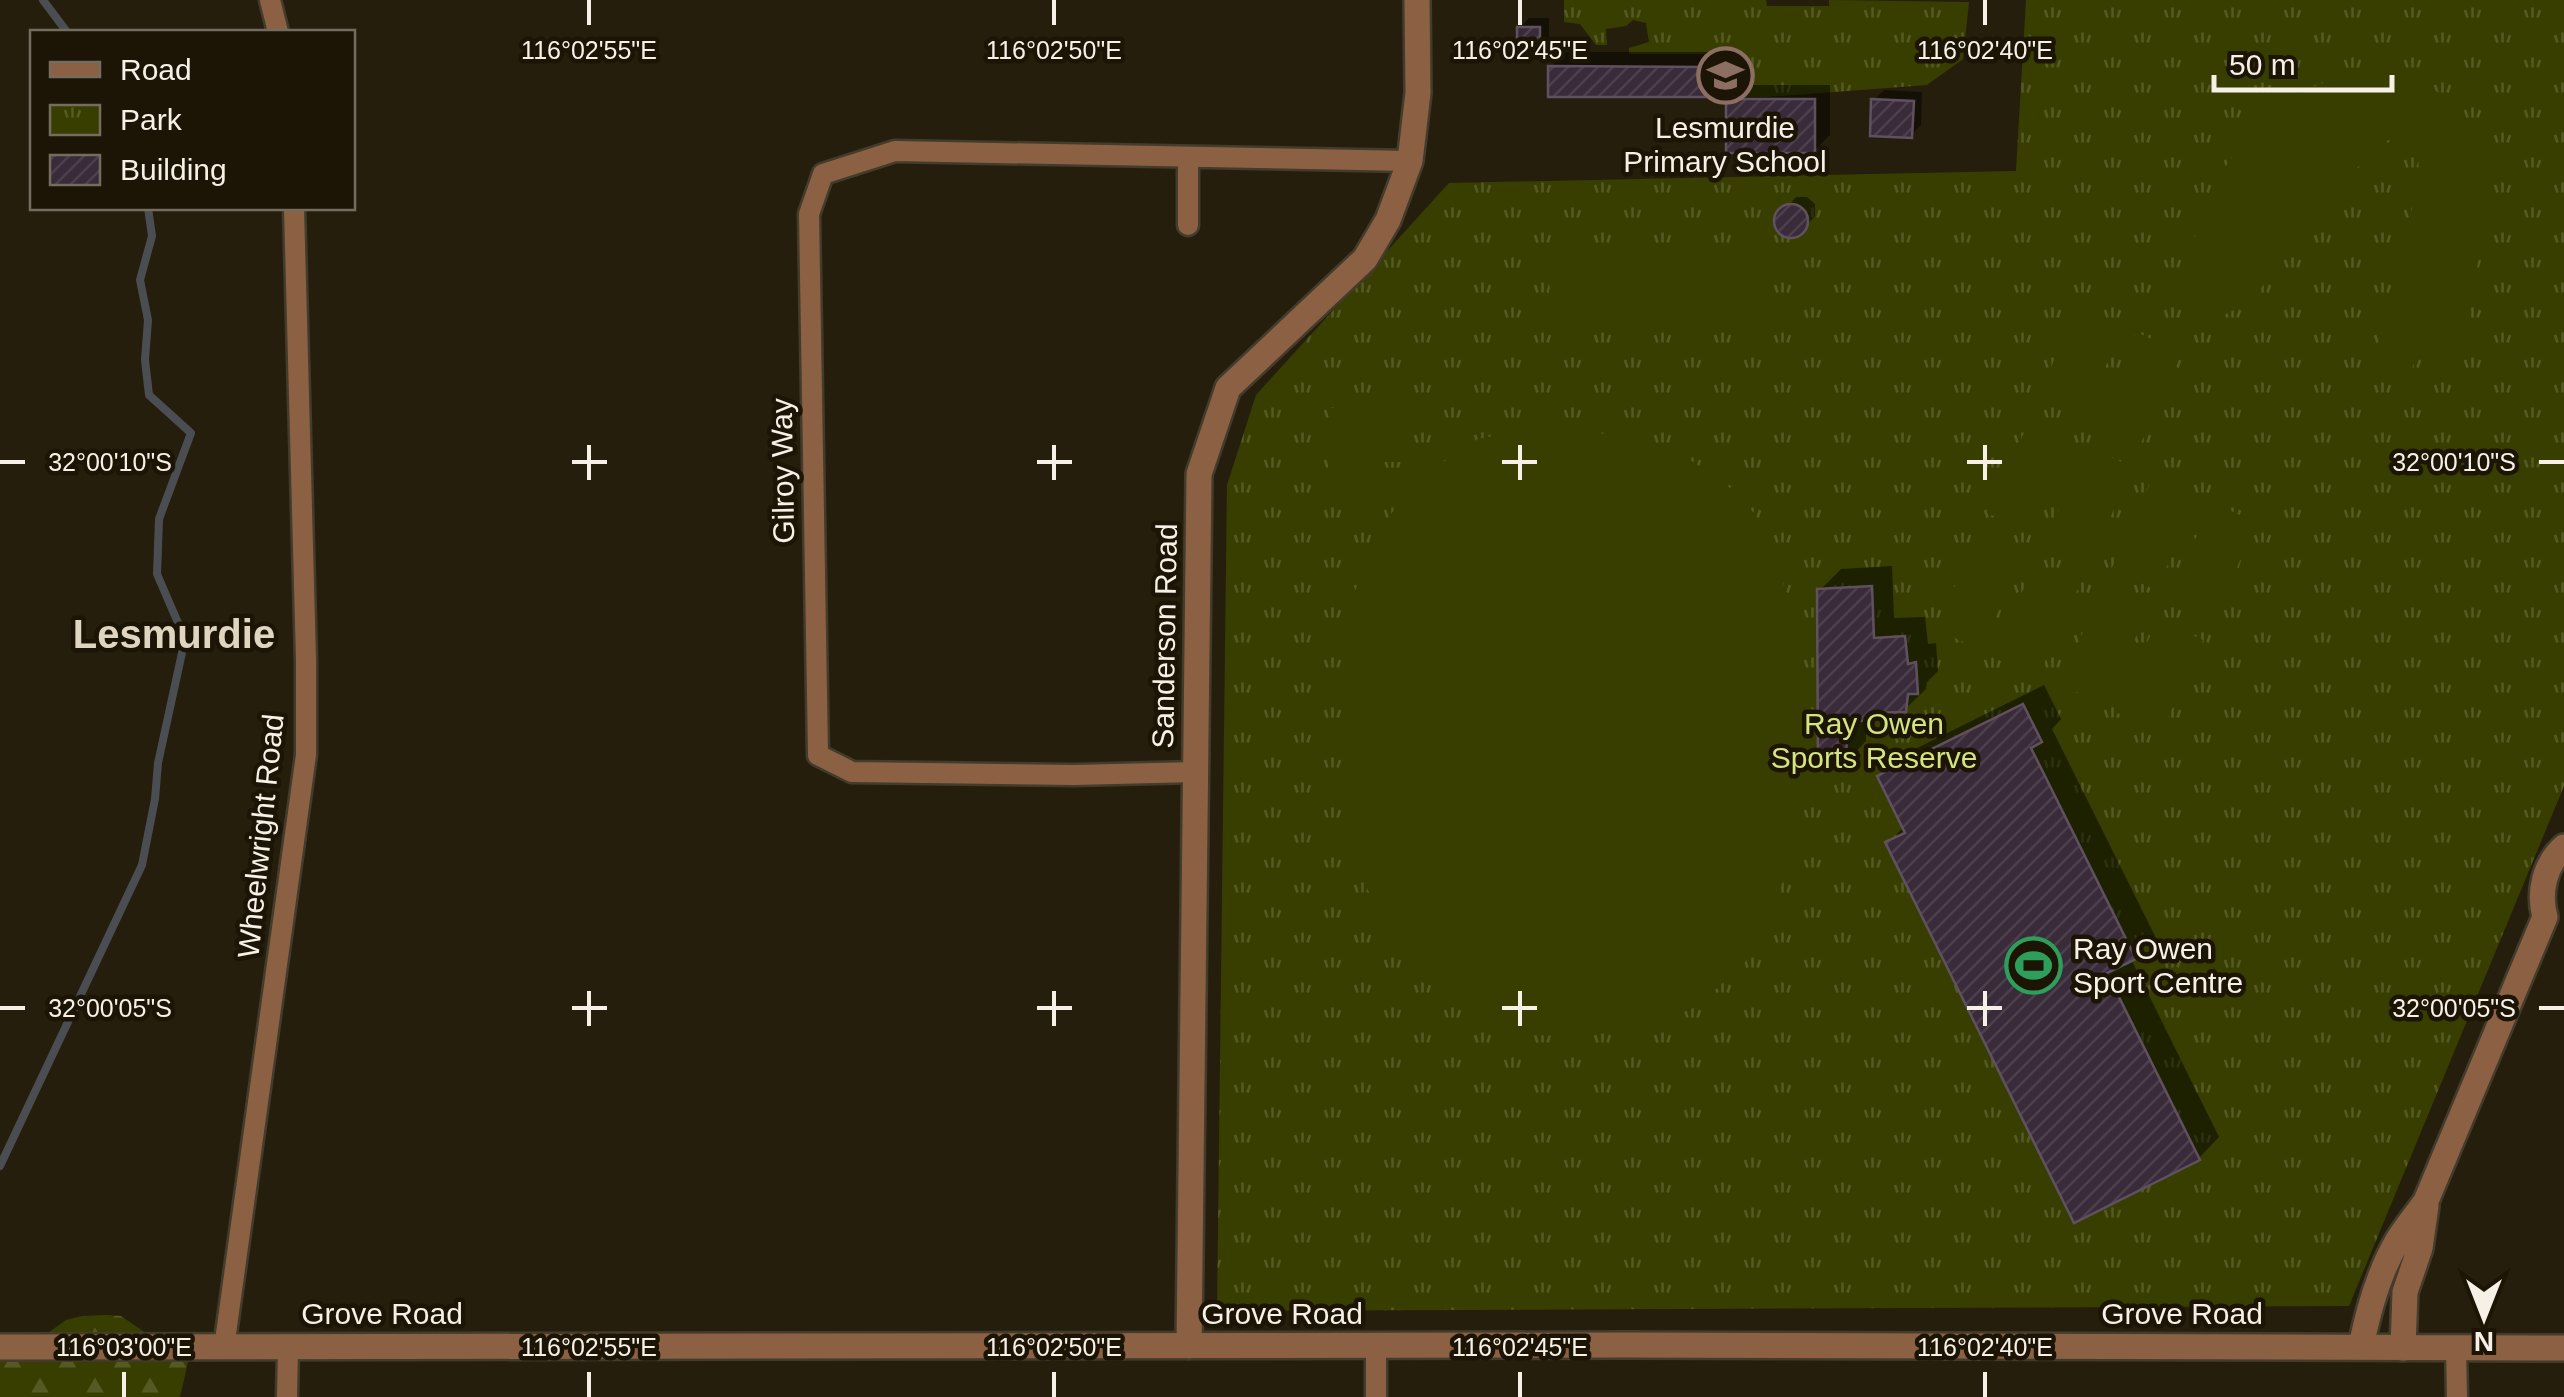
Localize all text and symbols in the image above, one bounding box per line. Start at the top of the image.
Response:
legend [30,30,355,210]
scale bar [2214,30,2392,92]
text: 116°02'55"E [521,36,657,64]
text: 116°02'50"E [986,36,1122,64]
text: 116°02'45"E [1452,36,1588,64]
text: 116°02'40"E [1917,36,2053,64]
school or university icon: Lesmurdie Primary School [1695,45,1755,105]
text: 50 m [2229,48,2296,81]
text: Road [120,53,192,86]
text: Park [120,103,183,136]
place label: Lesmurdie Primary School [1623,111,1827,178]
text: Building [120,153,227,186]
street label: Gilroy Way [765,398,800,544]
text: 32°00'10"S [48,448,172,476]
text: 32°00'10"S [2392,448,2516,476]
street label: Sanderson Road [1146,523,1183,749]
district label: Lesmurdie [73,612,275,656]
park label: Ray Owen Sports Reserve [1771,707,1977,774]
street label: Wheelwright Road [231,712,290,960]
place label: Ray Owen Sport Centre [2073,932,2243,999]
sports icon: Ray Owen Sport Centre [2004,936,2064,996]
text: 32°00'05"S [48,994,172,1022]
text: 32°00'05"S [2392,994,2516,1022]
north arrow [2434,1267,2534,1367]
street label: Grove Road [301,1297,463,1330]
street label: Grove Road [1201,1297,1363,1330]
street label: Grove Road [2101,1297,2263,1330]
text: N [2474,1326,2494,1357]
text: 116°03'00"E [56,1333,192,1361]
text: 116°02'55"E [521,1333,657,1361]
text: 116°02'50"E [986,1333,1122,1361]
text: 116°02'45"E [1452,1333,1588,1361]
text: 116°02'40"E [1917,1333,2053,1361]

